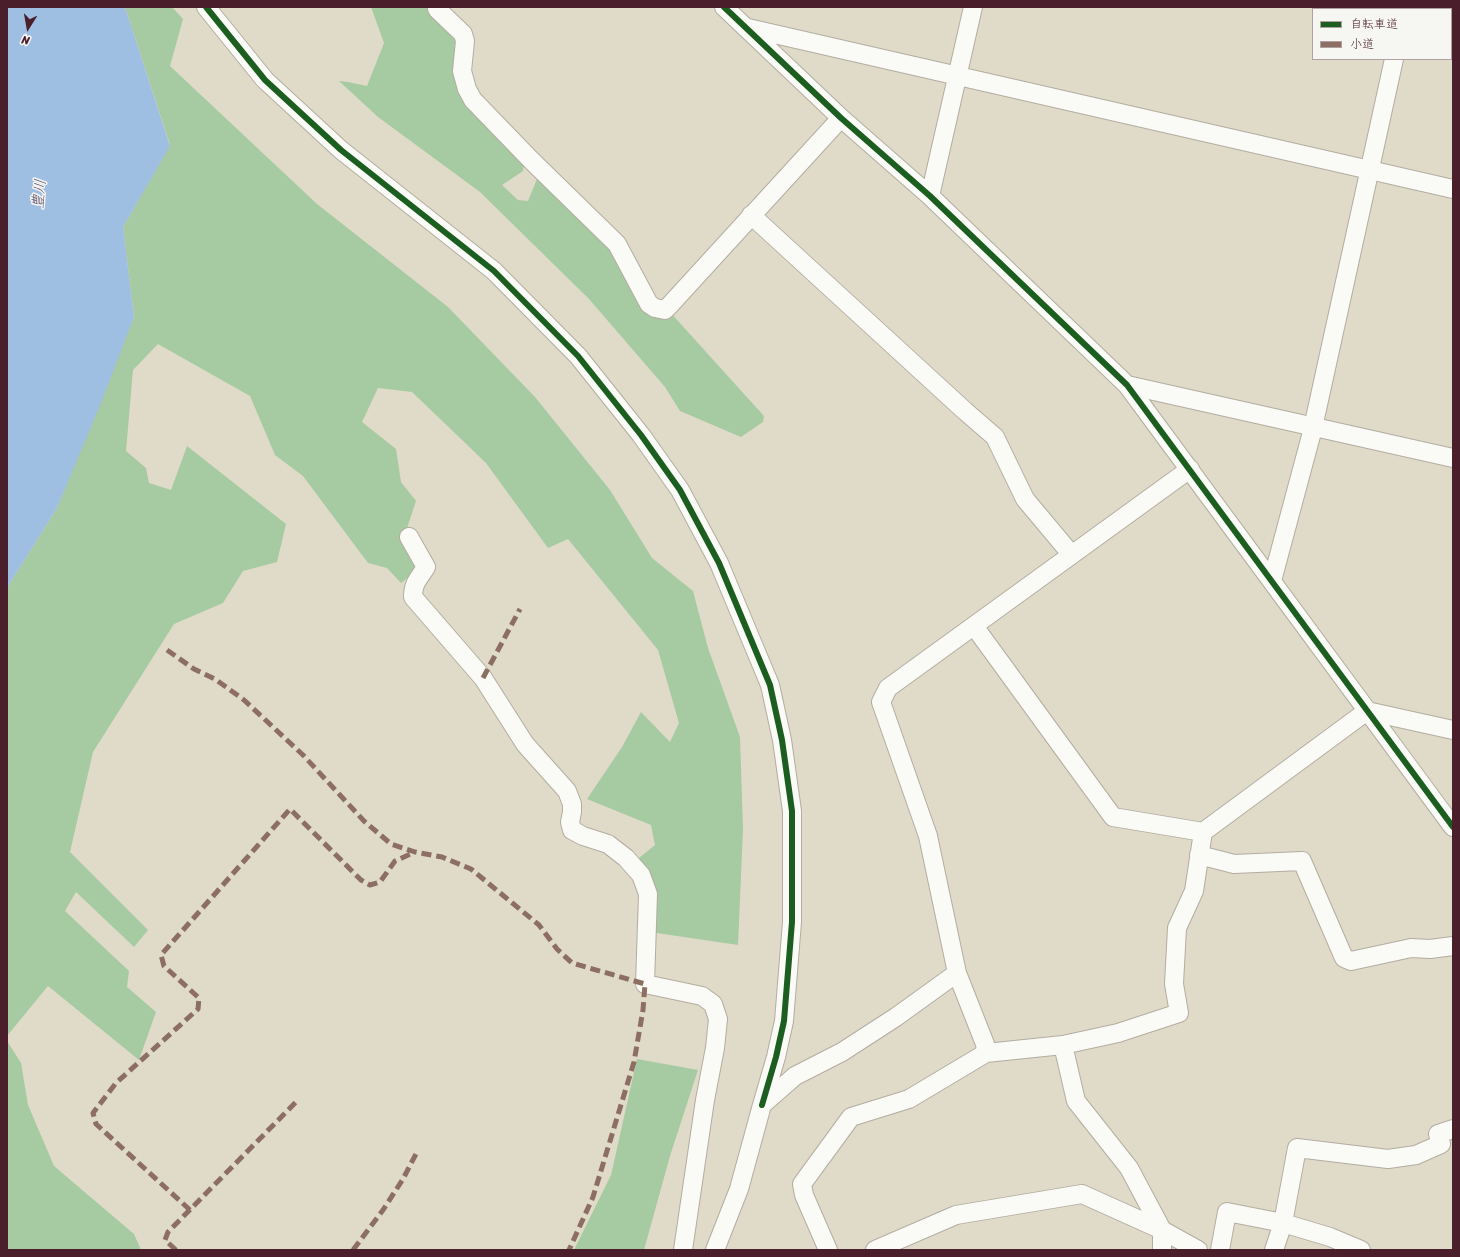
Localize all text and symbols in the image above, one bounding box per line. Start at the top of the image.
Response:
north arrow [8,8,48,48]
legend [1312,8,1452,60]
text: 自転車道 [1350,13,1398,35]
text: N [20,30,31,50]
text: 小道 [1350,33,1374,55]
water label: 豊川 [29,178,51,210]

